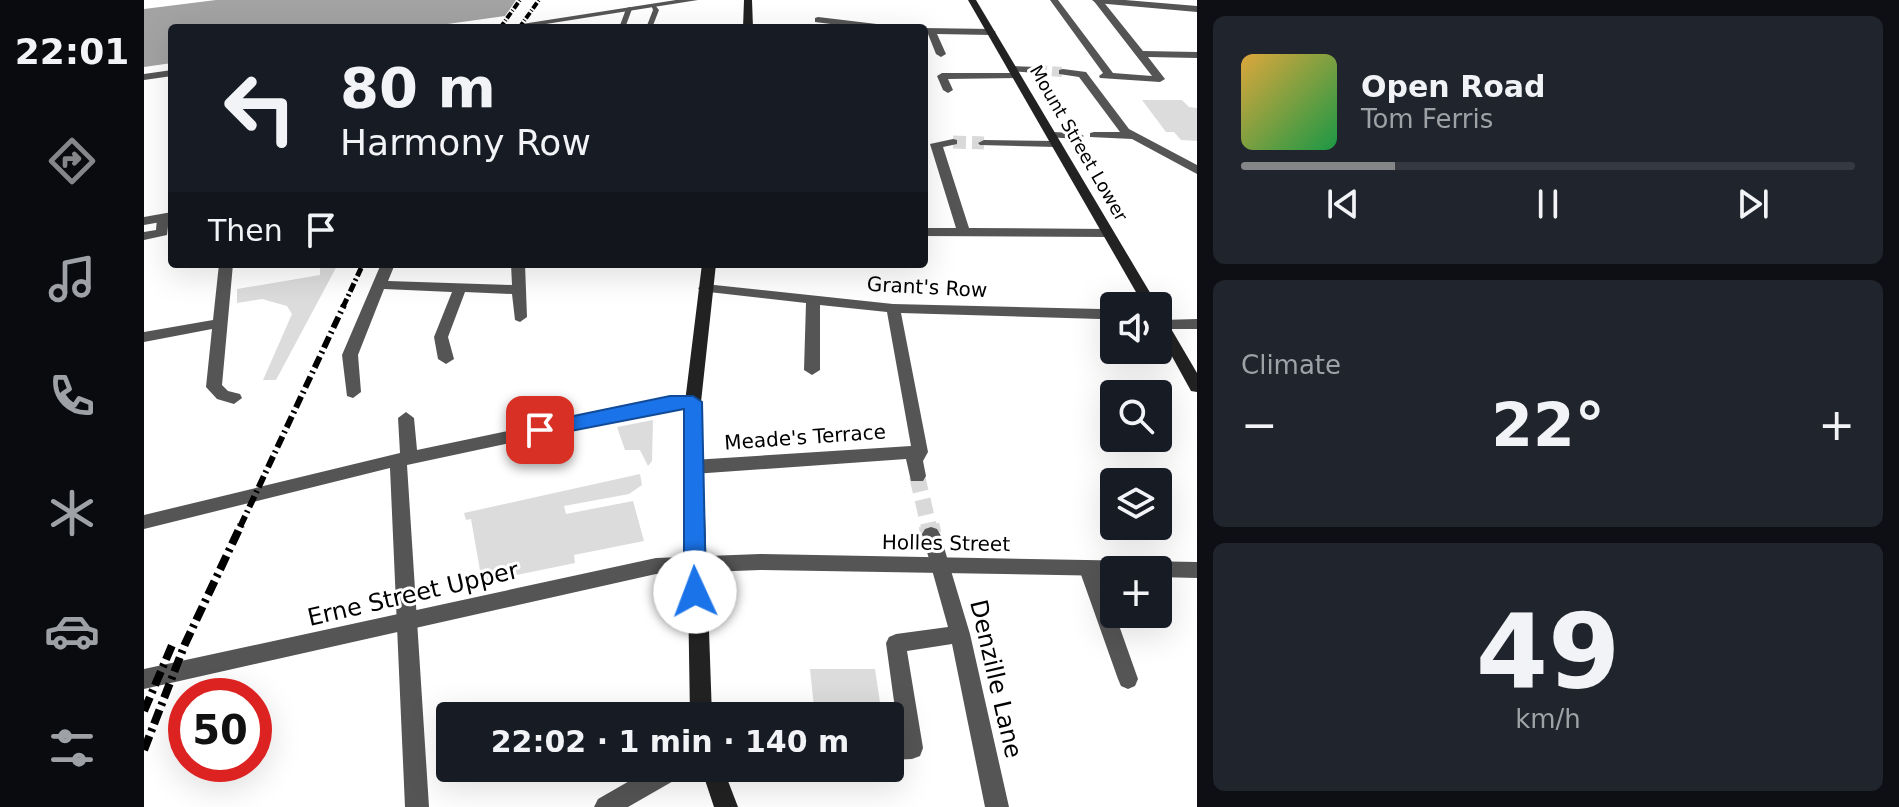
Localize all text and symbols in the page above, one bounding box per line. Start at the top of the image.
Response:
text: 22:01 [15,31,129,72]
text: 80 m [340,55,496,120]
icon: left [208,56,312,160]
street label: Mount Street Lower [1026,61,1133,225]
text: Open Road [1361,69,1546,104]
text: Tom Ferris [1361,104,1493,134]
text: Harmony Row [340,122,591,163]
icon: directions [44,133,100,189]
icon: previous [1321,182,1365,226]
icon: pause [1526,182,1570,226]
icon: next [1731,182,1775,226]
icon: arrive [299,208,343,252]
text: Then [208,213,283,248]
icon: music [44,251,100,307]
street label: Grant's Row [866,272,988,302]
map controls [1100,292,1172,628]
button: sound [1100,292,1172,364]
text: Climate [1241,350,1341,380]
icon: phone [44,368,100,424]
button: search [1100,380,1172,452]
text: 22° [1491,390,1605,460]
pin [506,396,574,464]
text: − [1241,399,1278,450]
text: + [1818,399,1855,450]
icon: arrive [518,408,562,452]
street label: Meade's Terrace [723,419,887,455]
button: layers [1100,468,1172,540]
icon: climate [44,485,100,541]
street label: Holles Street [882,530,1010,556]
position arrow [653,550,737,634]
street label: Erne Street Upper [305,556,521,632]
button: + [1100,556,1172,628]
text: 49 [1476,591,1620,713]
street label: Denzille Lane [964,597,1028,761]
icon: car [44,603,100,659]
speed limit sign: 50 [168,678,272,782]
text: km/h [1515,704,1581,734]
icon: filters [44,720,100,776]
text: 22:02 · 1 min · 140 m [491,724,849,759]

